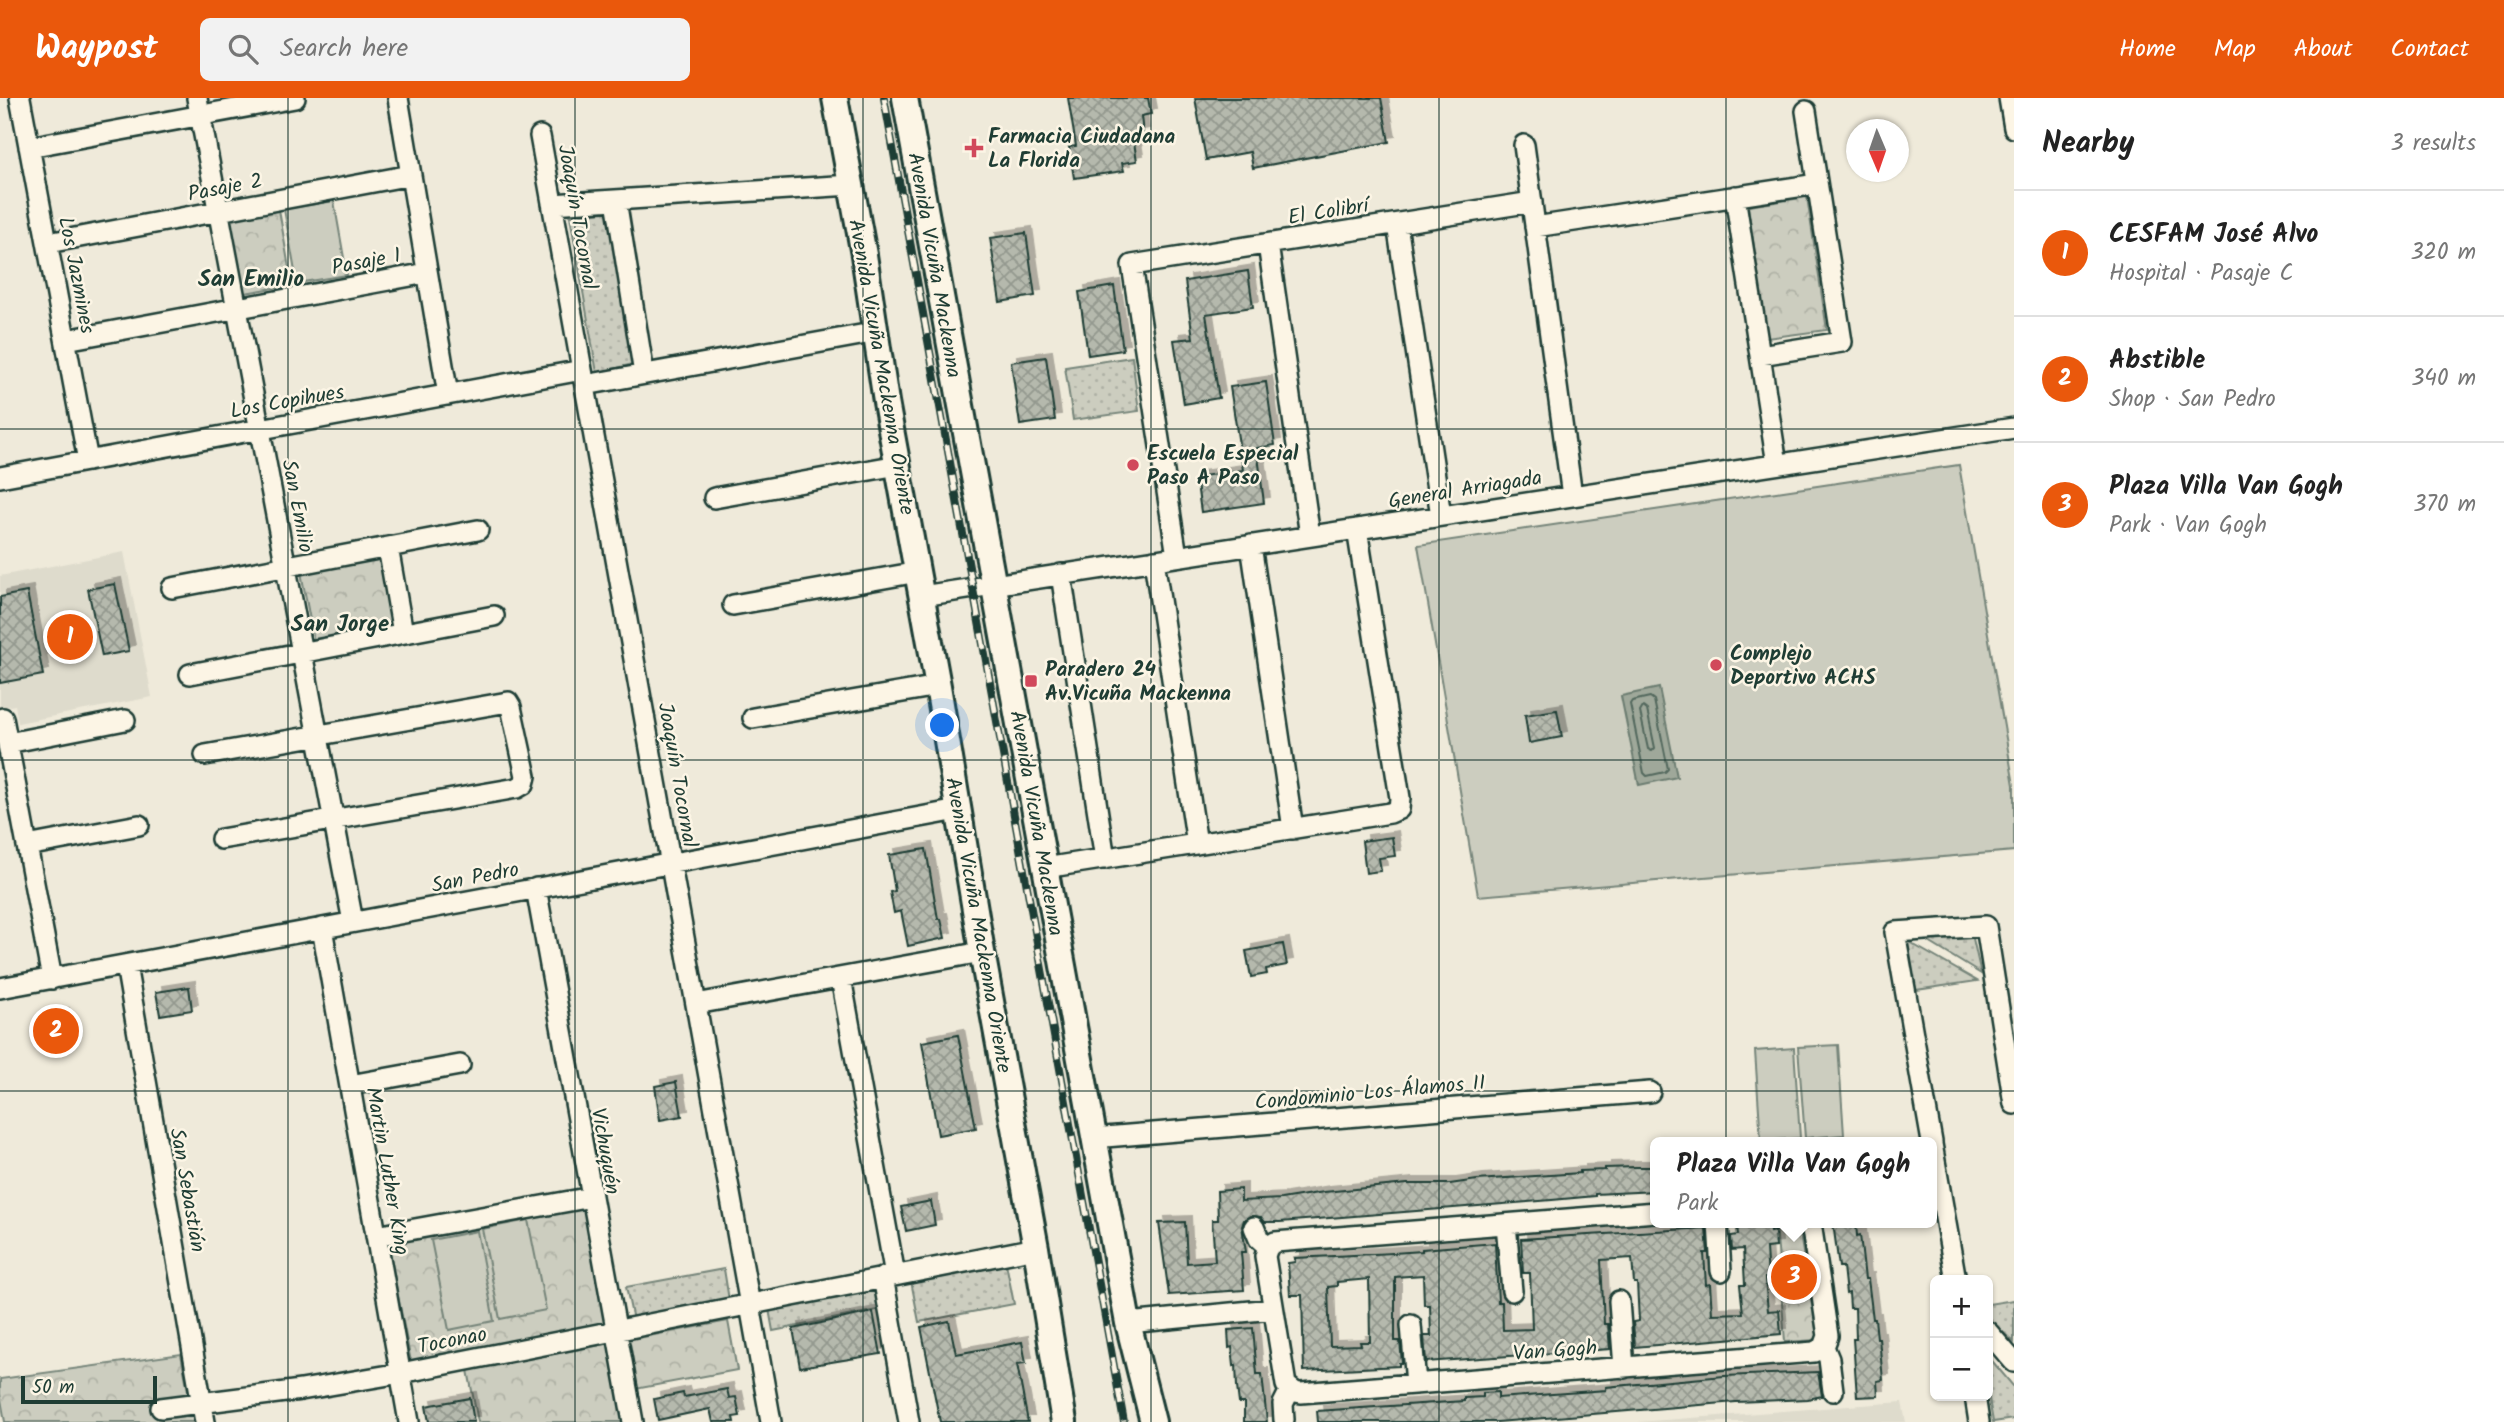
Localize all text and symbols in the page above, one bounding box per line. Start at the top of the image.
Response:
search box [200,18,690,81]
text: Waypost [35,23,158,76]
text: Search here [280,28,408,70]
icon: search [224,30,262,68]
text: Home [2119,30,2176,69]
text: Map [2214,30,2256,69]
text: About [2294,30,2352,69]
text: Contact [2390,30,2469,69]
north arrow [1846,119,1909,182]
text: Nearby [2042,120,2134,168]
place label: Farmacia Ciudadana La Florida [988,121,1175,178]
text: 3 results [2390,126,2476,162]
marker: Farmacia Ciudadana La Florida [966,140,982,156]
street label: Joaquín Tocornal [548,142,606,292]
street label: Avenida Vicuña Mackenna [897,150,970,381]
street label: Pasaje 2 [185,165,265,212]
street label: El Colibrí [1286,189,1374,235]
street label: Los Jazmines [48,214,103,337]
text: CESFAM José Alvo [2109,214,2318,256]
street label: Avenida Vicuña Mackenna Oriente [838,217,923,518]
text: 1 [2062,235,2068,271]
text: 320 m [2410,235,2476,271]
street label: Pasaje 1 [329,240,404,285]
text: Hospital · Pasaje C [2109,256,2293,292]
district label: San Emilio [198,262,304,298]
text: Abstible [2109,340,2205,382]
text: 2 [2058,361,2072,397]
text: 340 m [2411,361,2476,397]
street label: Los Copihues [228,376,347,429]
text: Shop · San Pedro [2109,382,2276,418]
place label: Escuela Especial Paso A Paso [1147,438,1299,495]
street label: San Emilio [271,457,322,556]
marker: Escuela Especial Paso A Paso [1125,457,1141,473]
street label: General Arriagada [1386,462,1544,519]
text: Plaza Villa Van Gogh [2109,466,2343,508]
text: 3 [2059,487,2071,523]
text: 370 m [2413,487,2476,523]
text: Park · Van Gogh [2109,508,2267,544]
district label: San Jorge [291,607,389,643]
pin: 1 [47,611,93,663]
place label: Complejo Deportivo ACHS [1730,638,1876,695]
place label: Paradero 24 Av.Vicuña Mackenna [1045,654,1231,711]
marker: Complejo Deportivo ACHS [1708,657,1724,673]
marker: Paradero 24 Av.Vicuña Mackenna [1023,673,1039,689]
street label: Joaquín Tocornal [648,700,706,850]
your location [925,708,959,742]
street label: Avenida Vicuña Mackenna [999,708,1072,939]
street label: Avenida Vicuña Mackenna Oriente [935,775,1020,1076]
street label: San Pedro [429,854,522,903]
pin: 2 [33,1005,79,1057]
street label: Condominio Los Álamos II [1253,1067,1487,1120]
street label: Martin Luther King [355,1084,418,1258]
street label: Vichuquén [581,1105,628,1197]
street label: San Sebastián [159,1126,214,1255]
popup [1650,1137,1937,1228]
text: Plaza Villa Van Gogh [1677,1144,1910,1186]
text: Park [1677,1186,1718,1222]
pin: 3 [1771,1251,1817,1303]
map controls [1930,1275,1993,1401]
button: + [1930,1275,1993,1338]
street label: Toconao [415,1319,490,1364]
street label: Van Gogh [1512,1332,1598,1371]
button: − [1930,1338,1993,1401]
scale bar [21,1373,158,1405]
text: 50 m [32,1373,74,1403]

